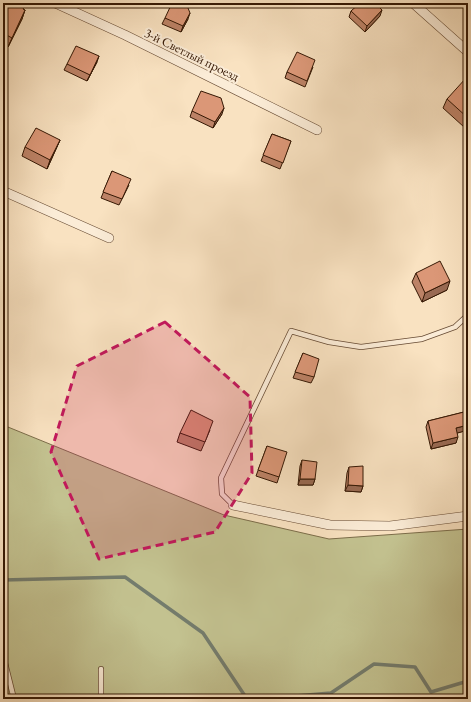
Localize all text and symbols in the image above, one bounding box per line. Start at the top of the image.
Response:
street label: 3-й Светлый проезд [142,24,242,85]

